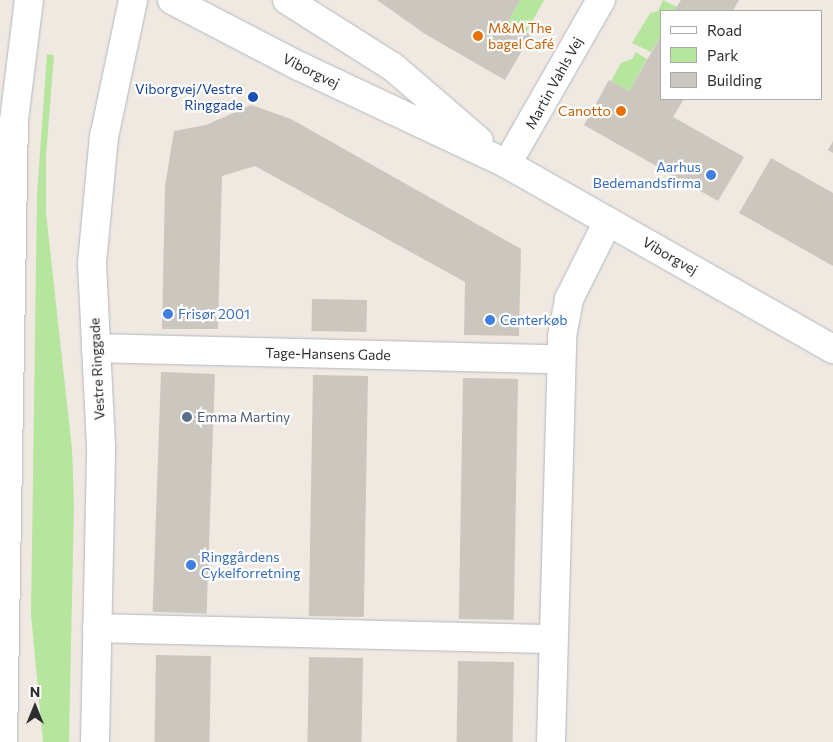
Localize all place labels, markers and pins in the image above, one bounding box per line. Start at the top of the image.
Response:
place label: M&M The bagel Café [488,20,554,52]
marker: M&M The bagel Café [472,30,484,42]
place label: Viborgvej/Vestre Ringgade [135,81,243,114]
marker: Viborgvej/Vestre Ringgade [247,91,259,103]
place label: Canotto [558,103,611,119]
marker: Canotto [615,105,627,117]
place label: Aarhus Bedemandsfirma [593,159,701,192]
marker: Aarhus Bedemandsfirma [705,169,717,181]
place label: Frisør 2001 [178,306,250,322]
marker: Frisør 2001 [162,308,174,320]
place label: Centerkøb [500,312,568,328]
marker: Centerkøb [484,314,496,326]
place label: Emma Martiny [197,409,290,425]
marker: Emma Martiny [181,411,193,423]
place label: Ringgårdens Cykelforretning [201,549,301,582]
marker: Ringgårdens Cykelforretning [185,559,197,571]

